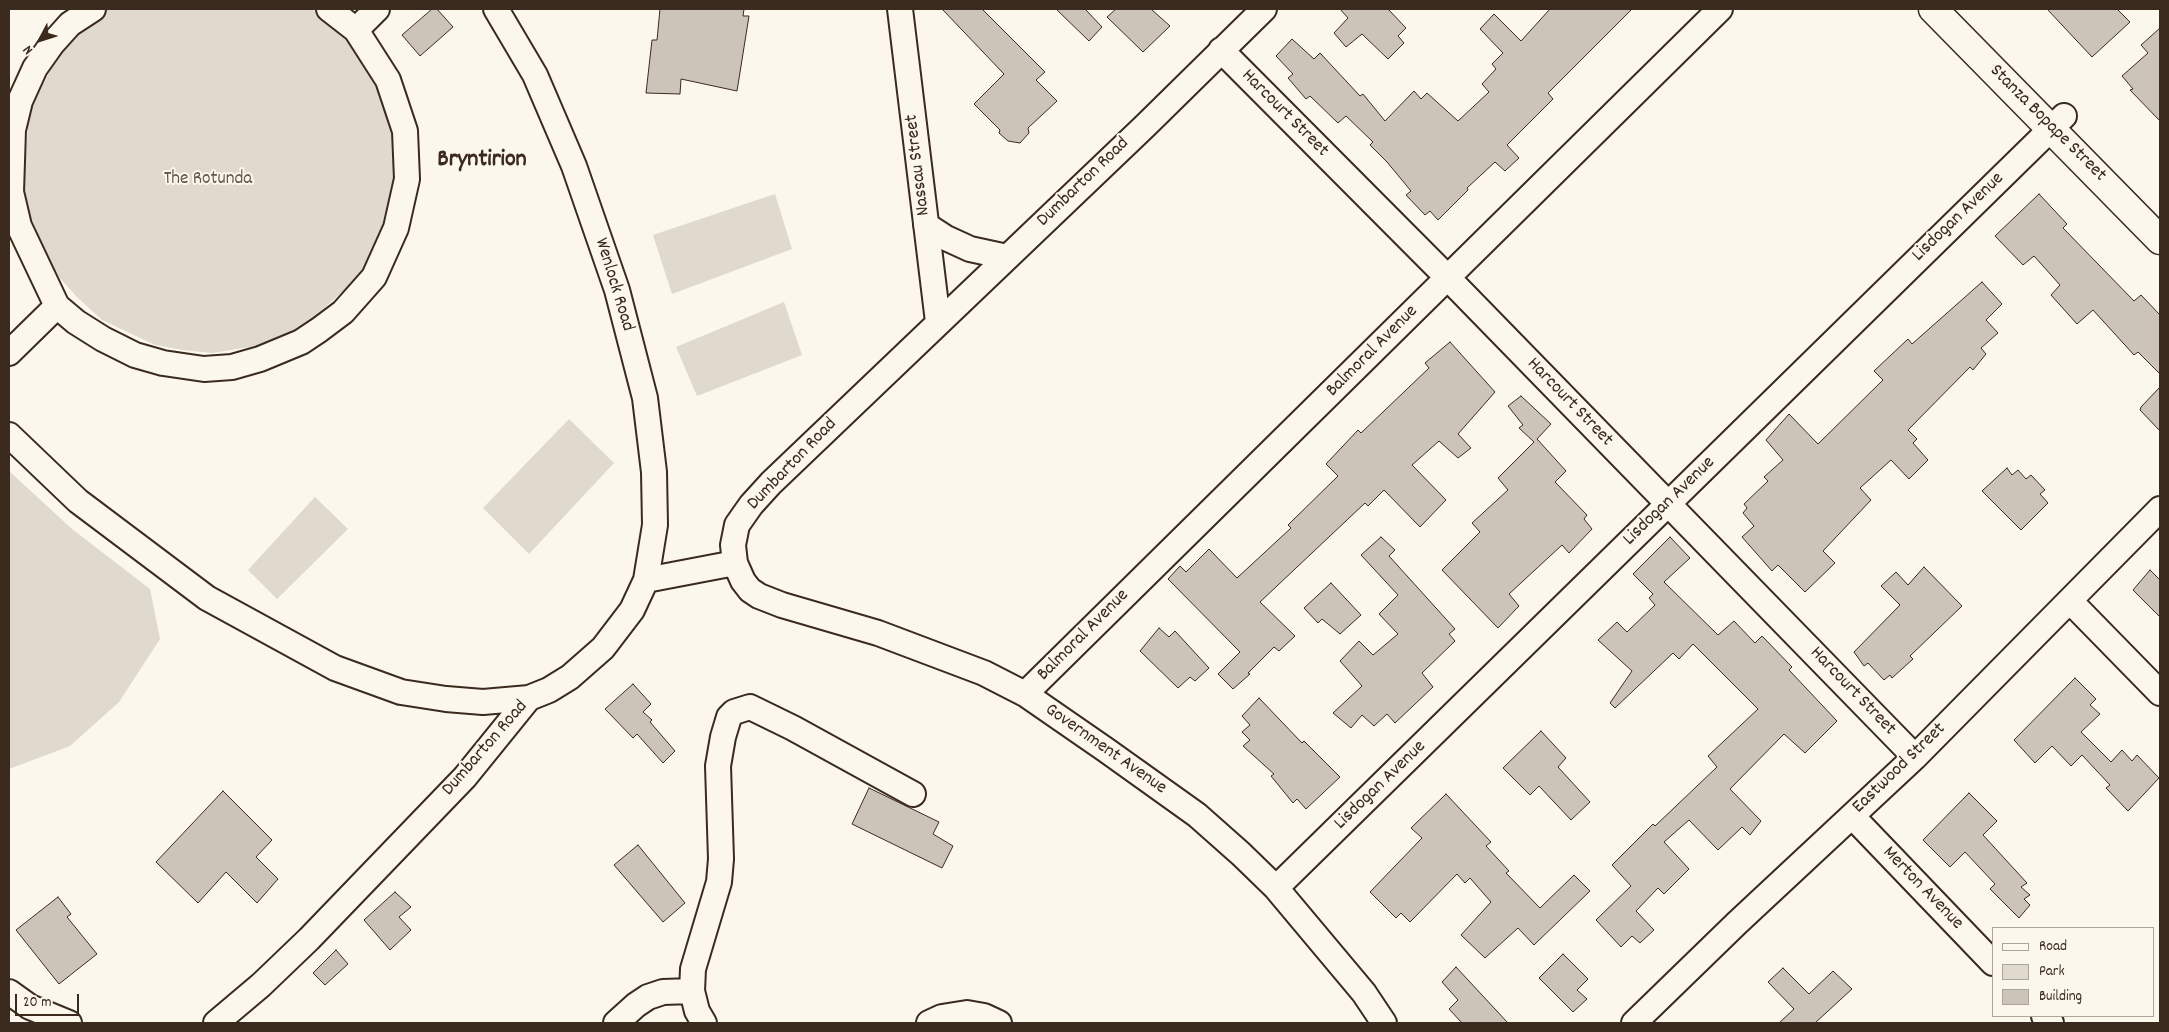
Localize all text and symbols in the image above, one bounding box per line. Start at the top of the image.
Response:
north arrow [15,15,65,65]
text: N [19,41,38,59]
street label: Stanza Bopape Street [1984,61,2110,187]
street label: Harcourt Street [1235,65,1333,163]
street label: Nassau Street [901,113,937,217]
street label: Dumbarton Road [1033,133,1135,233]
district label: Bryntirion [437,148,527,176]
street label: Lisdogan Avenue [1908,168,2010,268]
park label: The Rotunda [164,169,252,191]
street label: Wenlock Road [588,236,638,334]
street label: Balmoral Avenue [1322,301,1424,403]
street label: Harcourt Street [1521,354,1617,452]
street label: Dumbarton Road [743,414,843,516]
street label: Lisdogan Avenue [1619,452,1721,552]
street label: Balmoral Avenue [1033,585,1135,687]
street label: Harcourt Street [1804,643,1900,741]
street label: Dumbarton Road [438,696,534,802]
street label: Government Avenue [1040,699,1170,801]
street label: Eastwood Street [1849,719,1951,819]
street label: Lisdogan Avenue [1330,736,1432,836]
street label: Merton Avenue [1877,843,1967,935]
legend [1992,927,2154,1017]
text: Road [2039,936,2067,958]
text: Park [2039,961,2065,983]
scale bar [18,984,81,1016]
text: Building [2039,986,2082,1008]
text: 20 m [23,992,51,1014]

